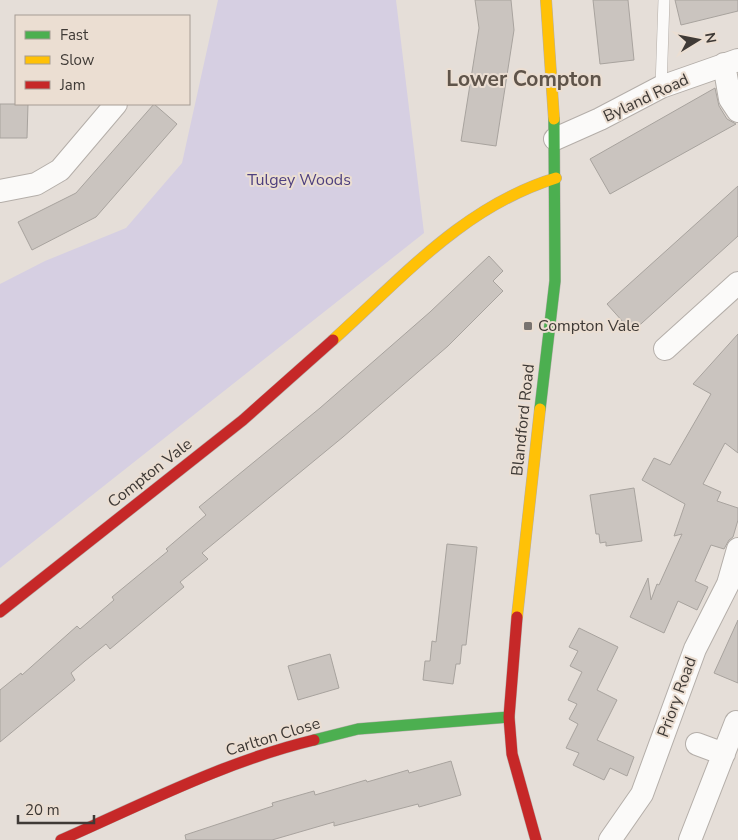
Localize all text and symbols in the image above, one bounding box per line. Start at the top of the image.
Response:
legend [15,15,190,105]
north arrow [673,15,723,65]
text: Fast [60,25,89,45]
text: N [700,31,721,45]
text: Slow [60,50,95,70]
district label: Lower Compton [446,65,602,93]
street label: Byland Road [600,69,692,127]
text: Jam [59,75,86,95]
park label: Tulgey Woods [247,169,351,191]
place label: Compton Vale [538,315,639,337]
marker: Compton Vale [522,320,534,332]
street label: Blandford Road [506,363,540,477]
street label: Compton Vale [103,433,197,513]
street label: Priory Road [652,654,702,740]
street label: Carlton Close [223,712,323,762]
scale bar [18,792,94,824]
text: 20 m [25,800,60,820]

